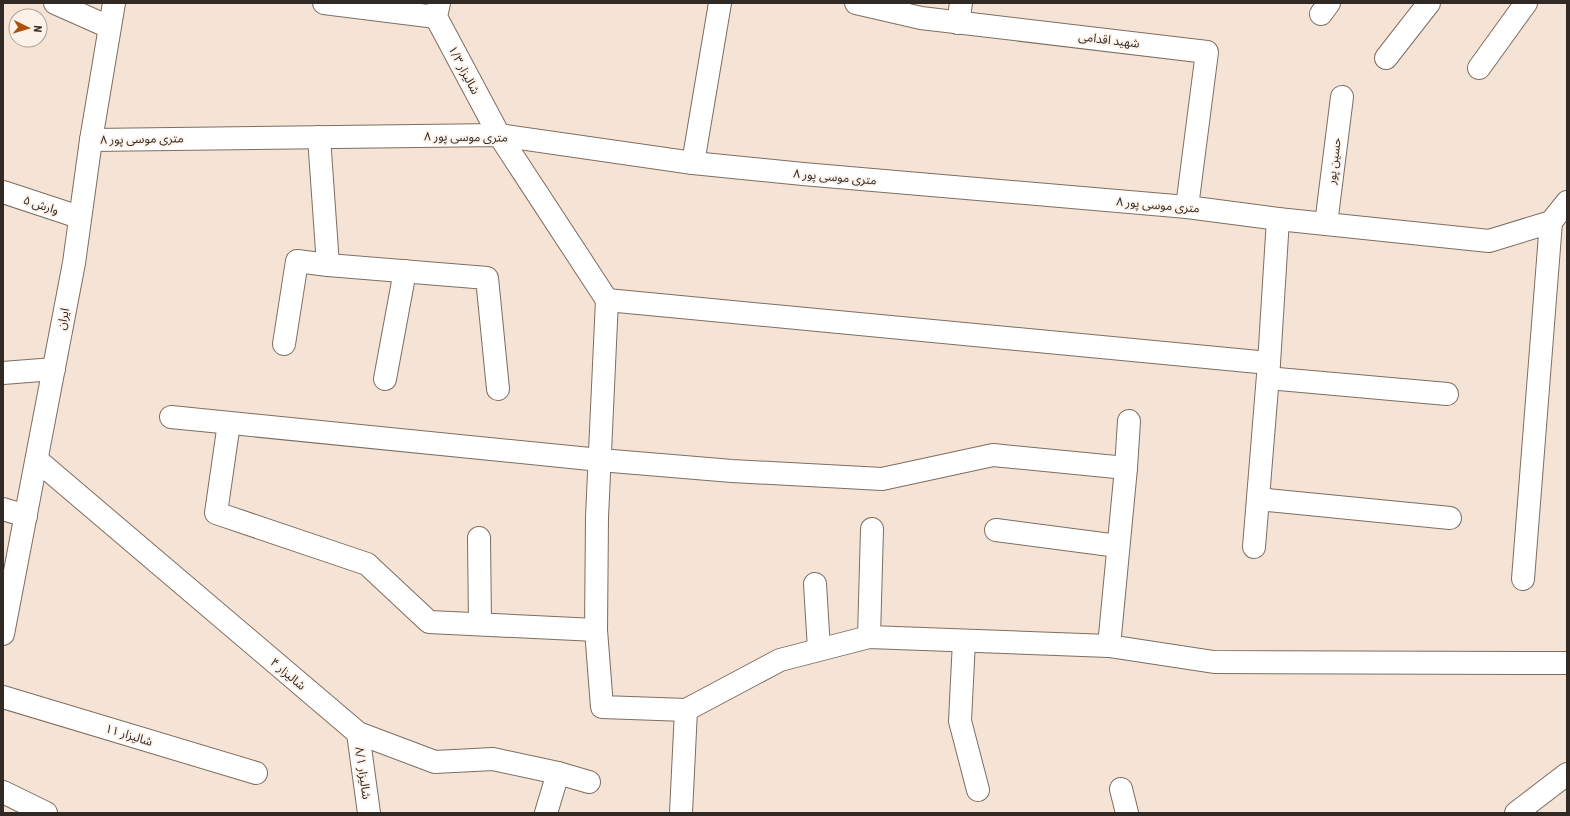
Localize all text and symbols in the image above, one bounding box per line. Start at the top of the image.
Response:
north arrow [8,8,48,48]
text: N [31,25,44,33]
street label: شهید اقدامی [1078,29,1140,51]
street label: شالیزار ۱/۳ [445,43,483,97]
street label: ۸ متری موسی پور [424,129,508,146]
street label: ۸ متری موسی پور [100,131,184,148]
street label: حسین پور [1324,137,1345,186]
street label: ۸ متری موسی پور [793,166,877,189]
street label: وارش ۵ [22,193,60,217]
street label: ۸ متری موسی پور [1116,194,1200,217]
street label: ایران [54,307,72,331]
street label: شالیزار ۴ [267,655,309,693]
street label: شالیزار ۱۱ [104,721,154,749]
street label: شالیزار ۸/۱ [352,746,374,800]

